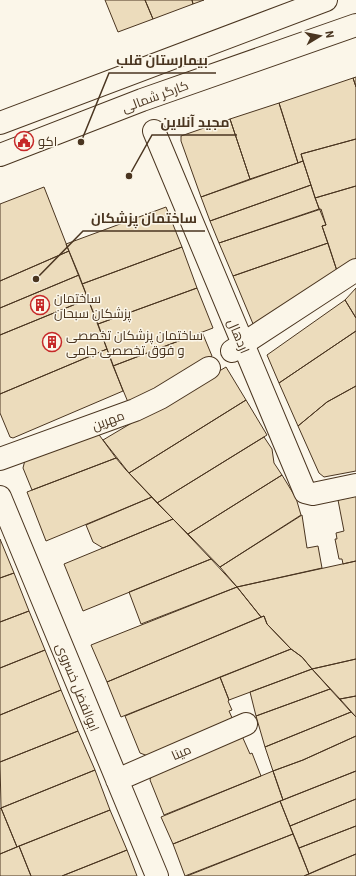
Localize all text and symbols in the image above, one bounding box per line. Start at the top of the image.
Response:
north arrow [300,16,340,56]
text: N [322,30,336,39]
callout: بیمارستان قلب [109,47,216,73]
text: بیمارستان قلب [116,52,208,68]
street label: کارگر شمالی [120,78,190,115]
callout: مجید آنلاین [152,109,237,135]
text: مجید آنلاین [160,114,230,131]
public building icon: اکو [13,130,35,152]
place label: اکو [38,134,57,149]
callout: ساختمان پزشکان [83,205,205,231]
text: ساختمان پزشکان [91,210,197,229]
place label: ساختمان پزشکان سبحان [54,291,132,323]
building icon: ساختمان پزشکان سبحان [29,294,51,316]
street label: اردهال [224,317,252,356]
place label: ساختمان پزشکان تخصصی و فوق تخصصی جامی [66,328,203,358]
building icon: ساختمان پزشکان تخصصی و فوق تخصصی جامی [41,331,63,353]
street label: مهرین [90,408,126,433]
street label: ابوالفضل خسروی [53,641,102,733]
street label: مینا [169,742,193,763]

